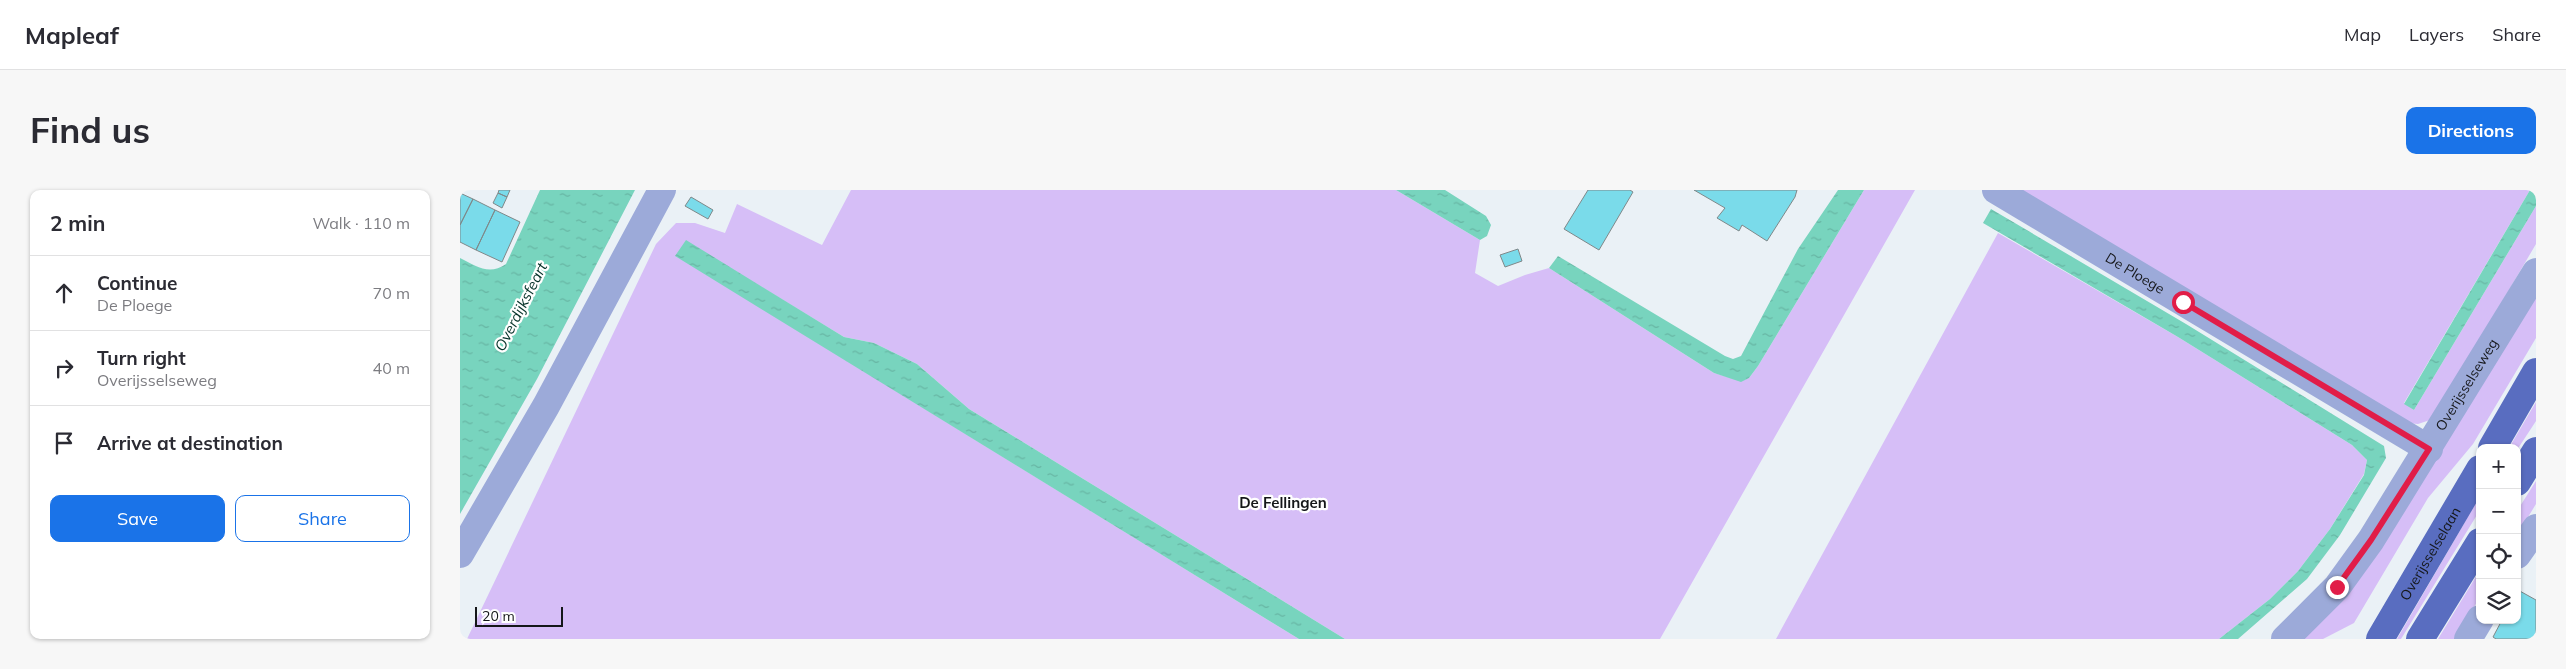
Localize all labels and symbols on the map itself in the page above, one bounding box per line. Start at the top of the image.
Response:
street label: De Ploege [2102,249,2168,298]
water label: Overdijksfeart [490,258,551,354]
route start [2172,291,2195,314]
street label: Overijsselseweg [2431,335,2502,434]
district label: De Fellingen [1239,493,1327,512]
street label: Overijsselselaan [2396,504,2465,604]
route end [2326,576,2349,599]
scale bar [475,604,562,627]

